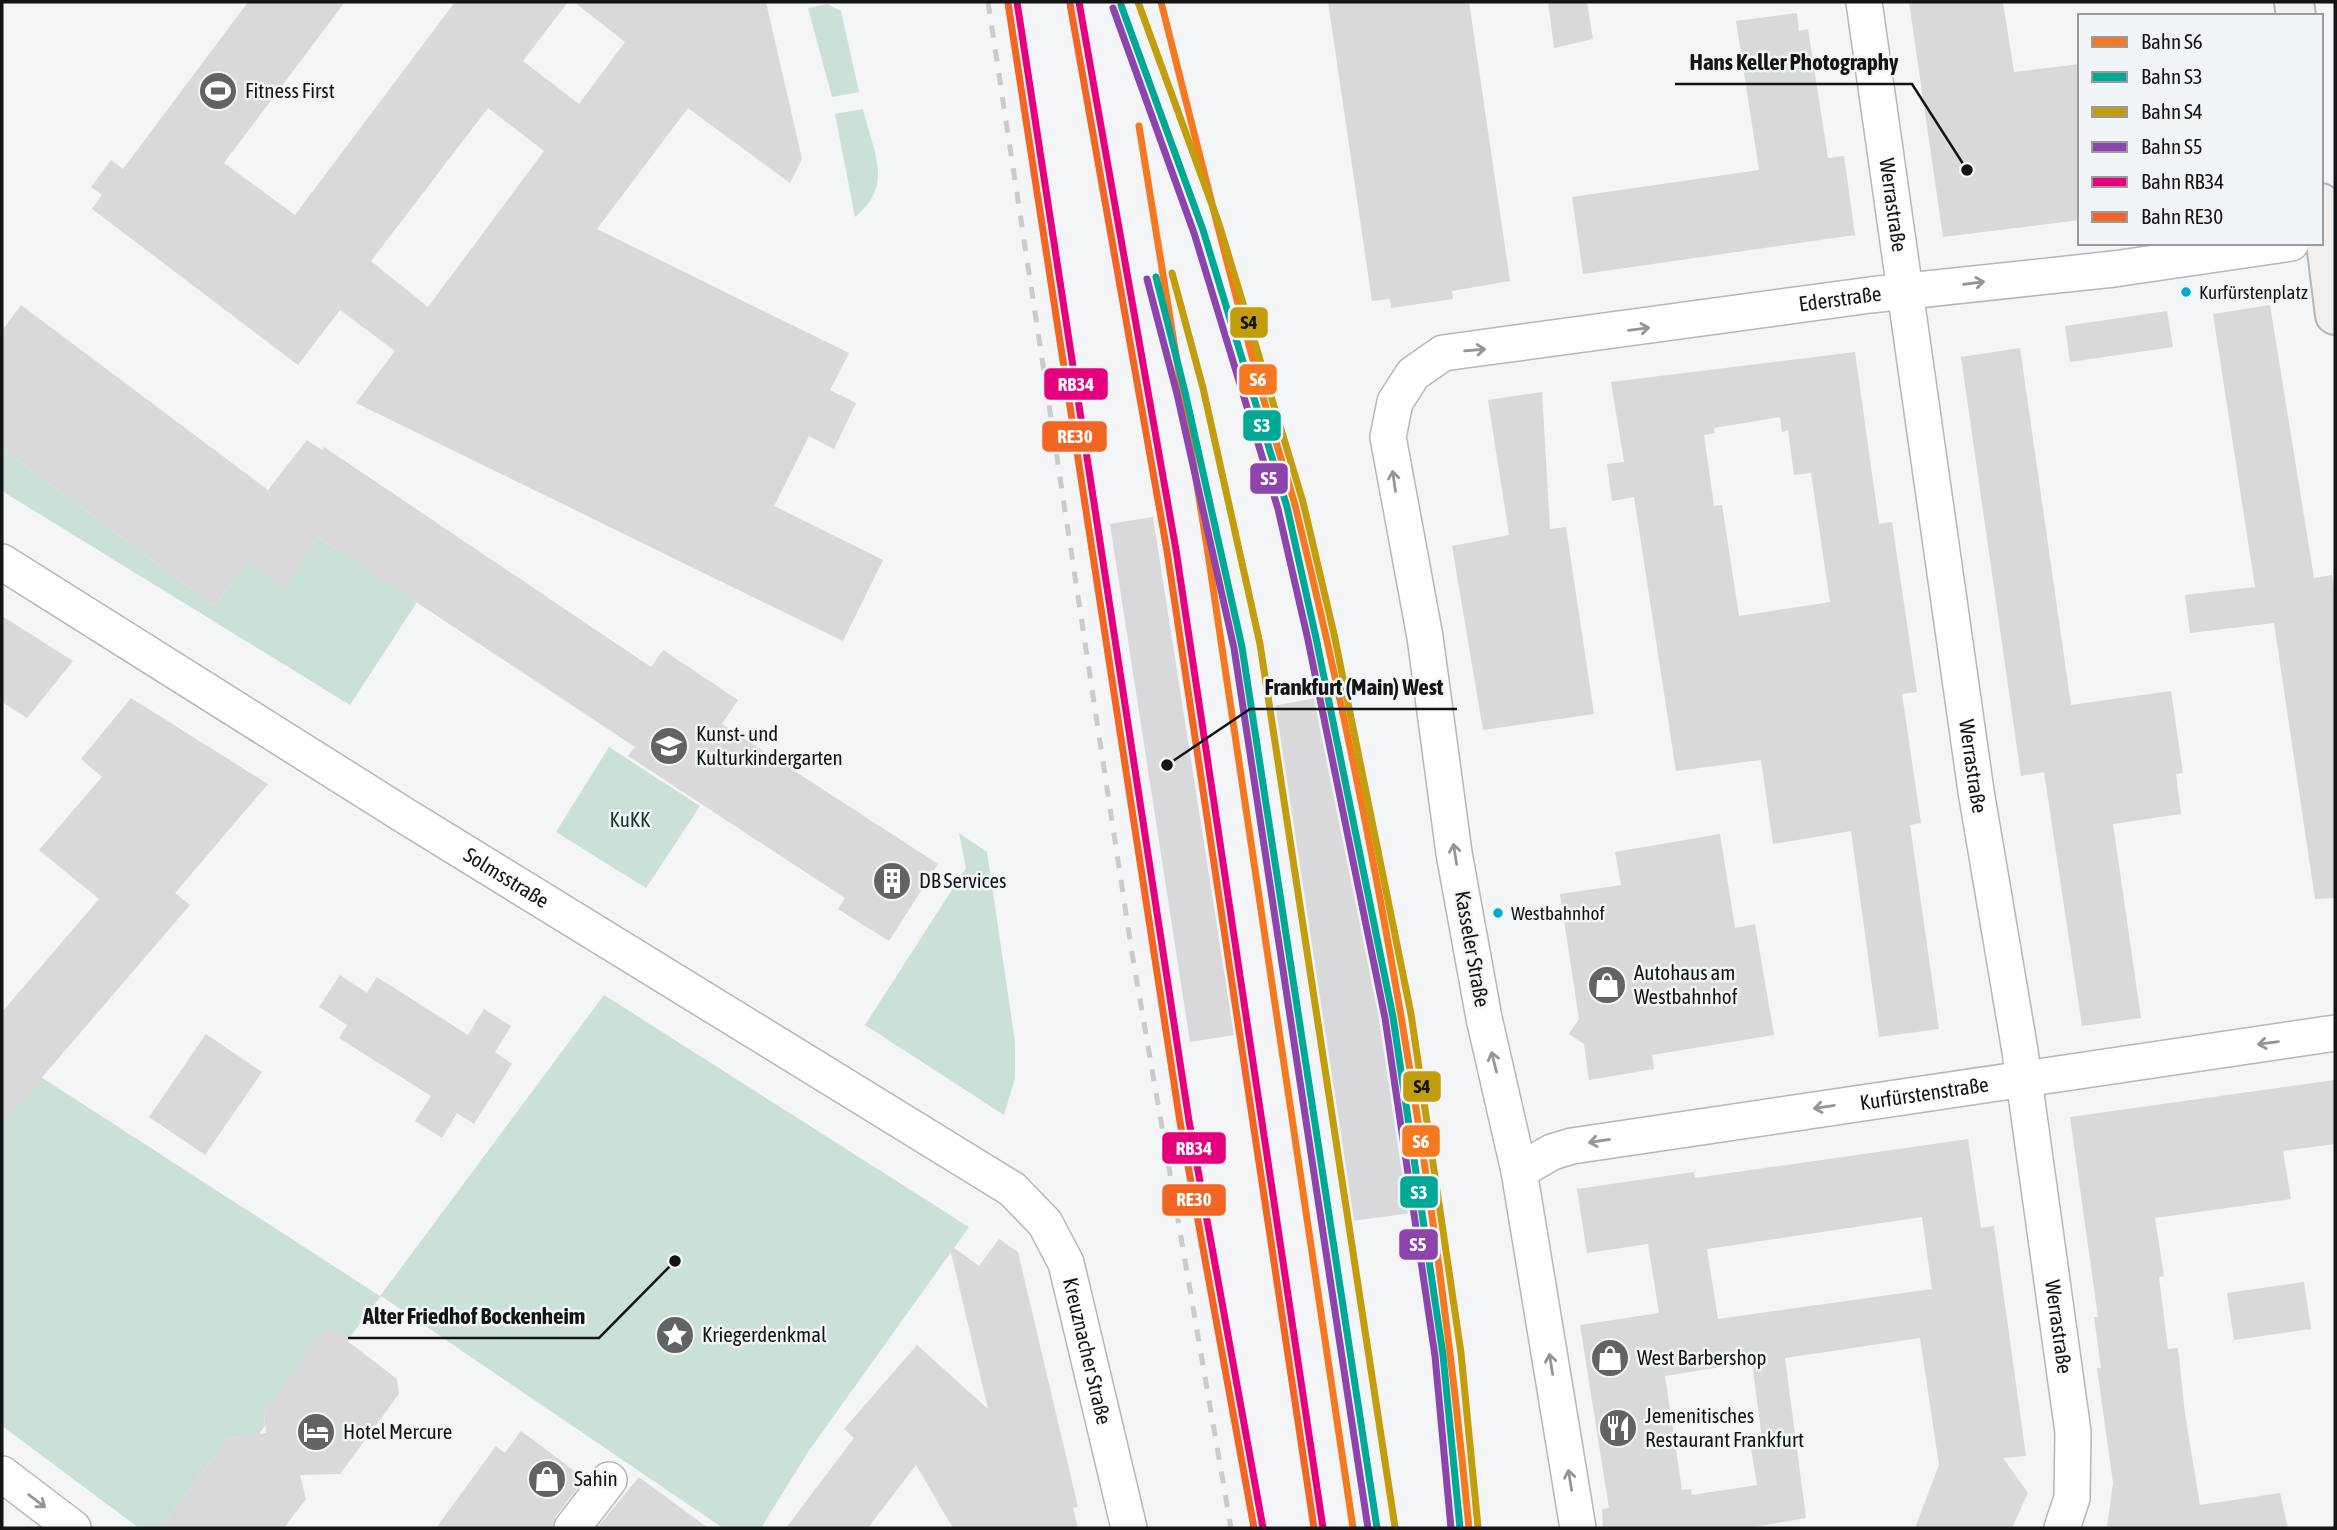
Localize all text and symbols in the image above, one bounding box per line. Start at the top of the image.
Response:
legend [2078,14,2323,245]
text: Bahn S6 [2141,29,2203,53]
callout: Hans Keller Photography [1675,40,1912,84]
text: Hans Keller Photography [1690,49,1899,75]
text: Bahn S3 [2141,64,2203,88]
sports icon: Fitness First [197,70,239,112]
place label: Fitness First [245,78,335,102]
text: Bahn S4 [2141,99,2203,123]
text: Bahn S5 [2141,134,2203,158]
street label: Werrastraße [1875,156,1912,253]
text: Bahn RB34 [2141,169,2224,193]
text: Bahn RE30 [2141,204,2223,228]
one-way arrow [1962,277,1985,290]
street label: Ederstraße [1797,281,1882,316]
place label: Kurfürstenplatz [2199,281,2308,303]
marker: Kurfürstenplatz [2179,285,2193,299]
line badge: S4 [1229,306,1269,339]
text: S4 [1241,311,1258,333]
one-way arrow [1627,322,1650,335]
one-way arrow [1463,343,1486,356]
line badge: S6 [1238,363,1278,396]
line badge: RB34 [1043,367,1109,401]
text: S6 [1250,368,1267,390]
text: RB34 [1058,373,1094,395]
line badge: S3 [1242,409,1282,442]
text: S3 [1254,414,1271,436]
line badge: RE30 [1041,420,1108,453]
text: RE30 [1057,425,1093,447]
line badge: S5 [1249,462,1289,495]
text: S5 [1261,467,1278,489]
one-way arrow [1387,470,1400,492]
callout: Frankfurt (Main) West [1250,665,1457,709]
text: Frankfurt (Main) West [1265,674,1444,700]
street label: Werrastraße [1955,718,1993,815]
place label: Kunst- und Kulturkindergarten [696,721,843,769]
school or university icon: Kunst- und Kulturkindergarten [648,725,690,767]
park label: KuKK [610,807,651,831]
street label: Solmsstraße [460,842,554,912]
one-way arrow [1448,843,1461,866]
building icon: DB Services [871,860,913,902]
place label: DB Services [919,868,1006,892]
street label: Kasseler Straße [1451,889,1495,1009]
place label: Westbahnhof [1511,902,1605,924]
marker: Westbahnhof [1491,906,1505,920]
place label: Autohaus am Westbahnhof [1634,960,1738,1008]
shop icon: Autohaus am Westbahnhof [1586,964,1628,1006]
one-way arrow [2257,1037,2280,1050]
one-way arrow [1487,1052,1500,1074]
line badge: S4 [1402,1070,1442,1103]
street label: Kurfürstenstraße [1858,1071,1990,1114]
text: S4 [1414,1075,1431,1097]
one-way arrow [1813,1101,1836,1114]
line badge: S6 [1401,1124,1441,1158]
text: S6 [1413,1130,1430,1152]
line badge: RB34 [1161,1131,1227,1165]
one-way arrow [1589,1135,1611,1148]
text: RB34 [1176,1137,1212,1159]
line badge: S3 [1399,1175,1439,1209]
text: S3 [1411,1181,1428,1203]
line badge: RE30 [1161,1183,1227,1217]
text: RE30 [1176,1188,1212,1210]
line badge: S5 [1398,1228,1439,1261]
text: S5 [1410,1233,1427,1255]
street label: Kreuznacher Straße [1059,1275,1117,1427]
street label: Werrastraße [2041,1278,2078,1375]
callout: Alter Friedhof Bockenheim [348,1294,599,1338]
text: Alter Friedhof Bockenheim [362,1303,585,1329]
place icon: Kriegerdenkmal [654,1314,696,1356]
place label: Kriegerdenkmal [702,1322,827,1346]
shop icon: West Barbershop [1589,1337,1631,1379]
place label: West Barbershop [1637,1345,1767,1369]
one-way arrow [1544,1353,1557,1376]
place label: Jemenitisches Restaurant Frankfurt [1645,1403,1804,1451]
restaurant icon: Jemenitisches Restaurant Frankfurt [1597,1407,1639,1449]
hotel icon: Hotel Mercure [295,1411,337,1453]
place label: Hotel Mercure [343,1419,452,1443]
shop icon: Sahin [526,1458,568,1500]
place label: Sahin [574,1466,618,1490]
one-way arrow [1563,1469,1576,1492]
one-way arrow [28,1494,46,1509]

